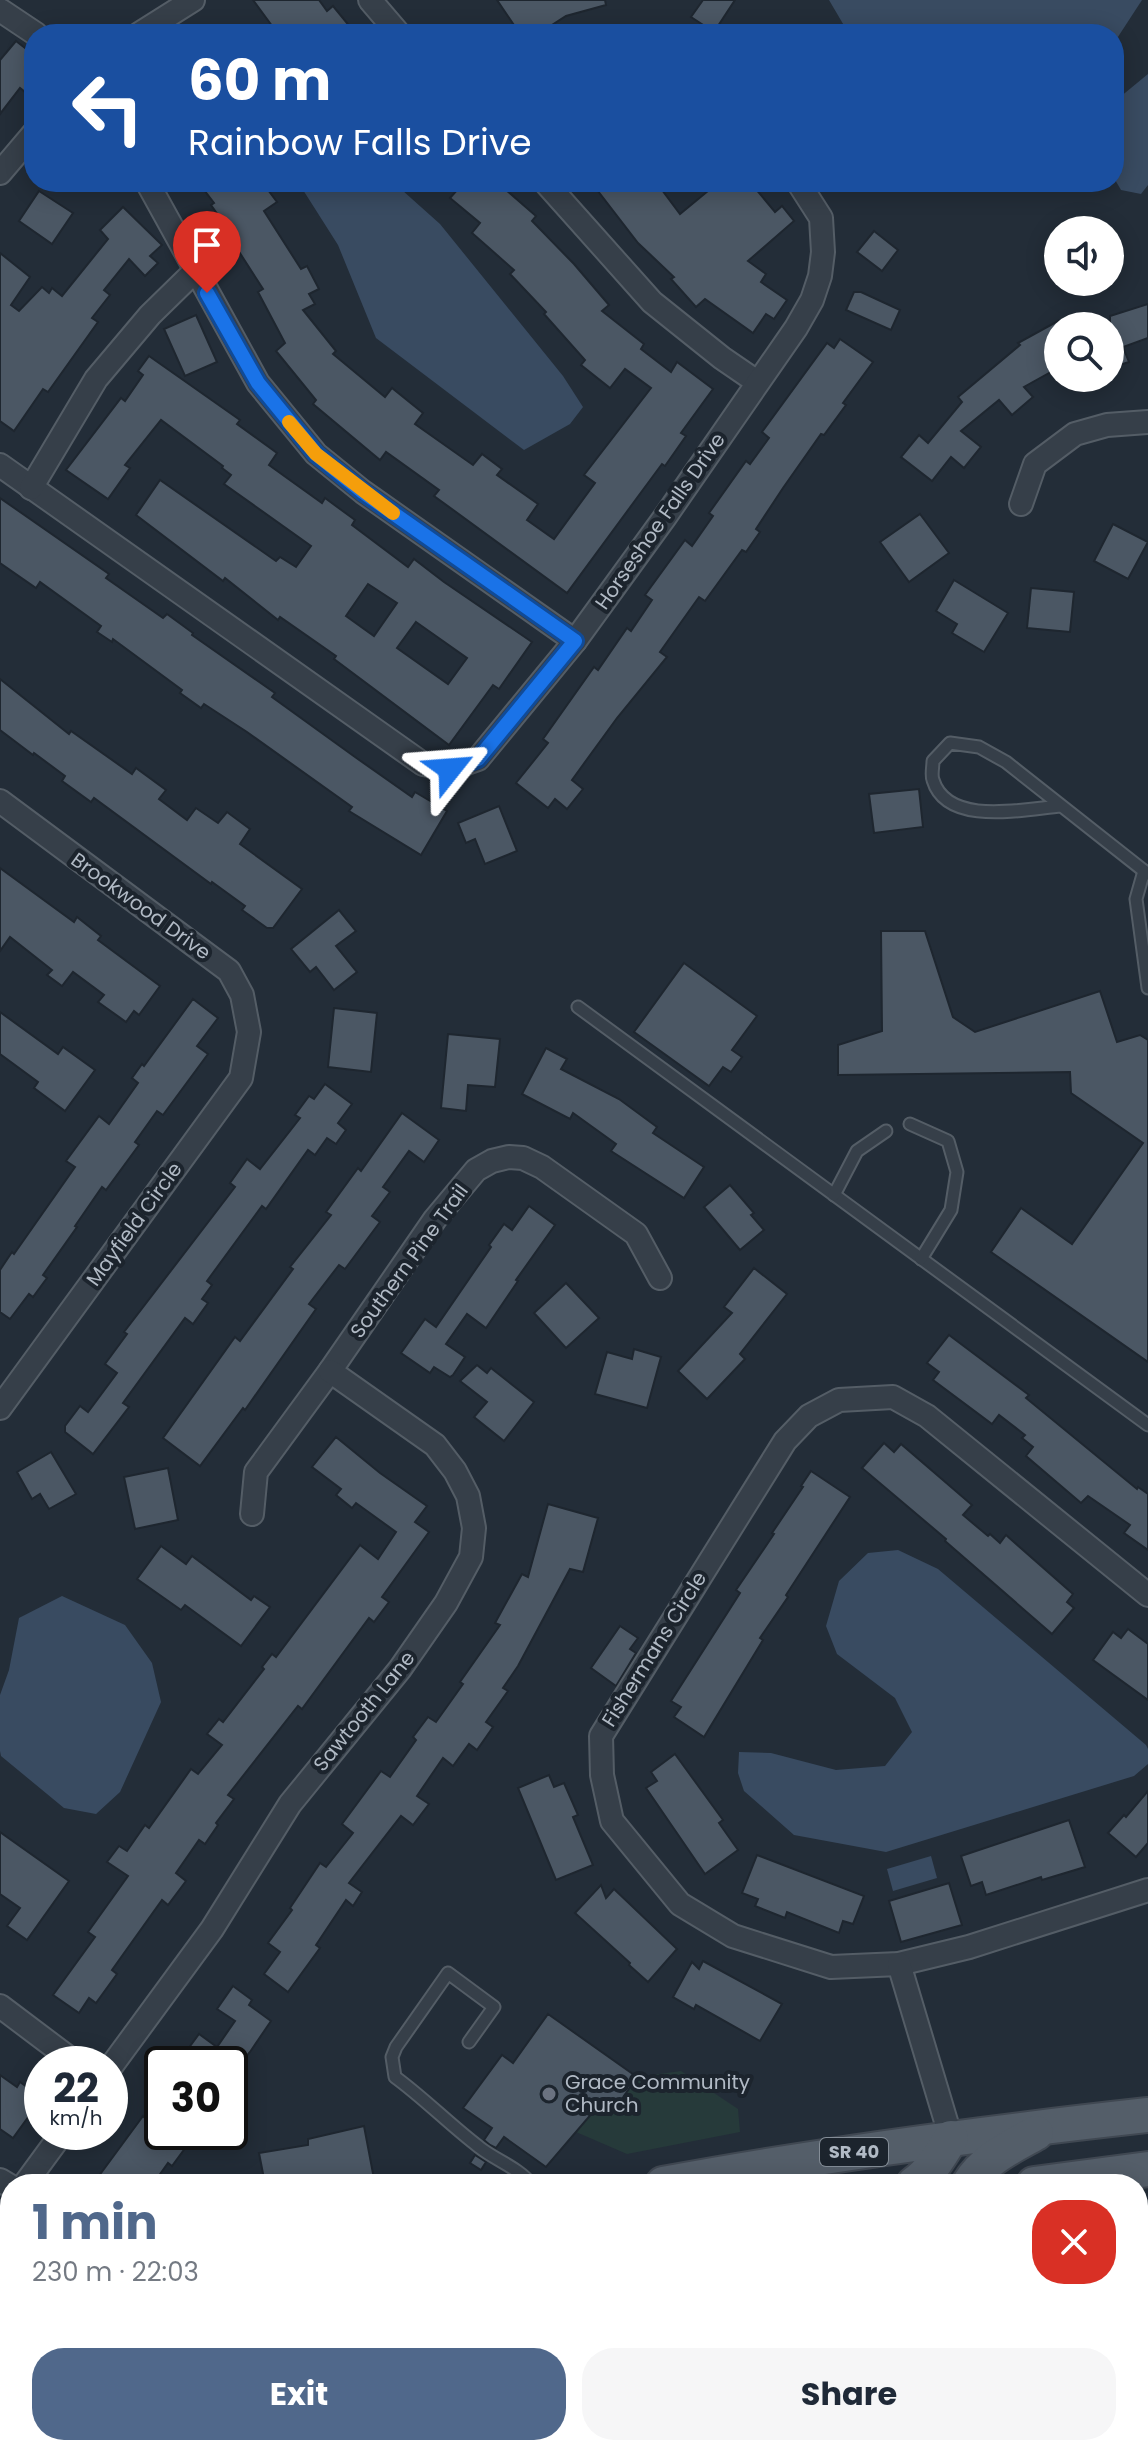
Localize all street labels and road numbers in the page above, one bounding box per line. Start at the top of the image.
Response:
street label: Horseshoe Falls Drive [588,427,732,615]
street label: Brookwood Drive [65,846,217,966]
street label: Mayfield Circle [79,1156,189,1292]
street label: Southern Pine Trail [344,1178,474,1344]
street label: Fishermans Circle [595,1566,713,1732]
street label: Sawtooth Lane [307,1645,421,1777]
road number: SR 40 [820,2138,888,2166]

